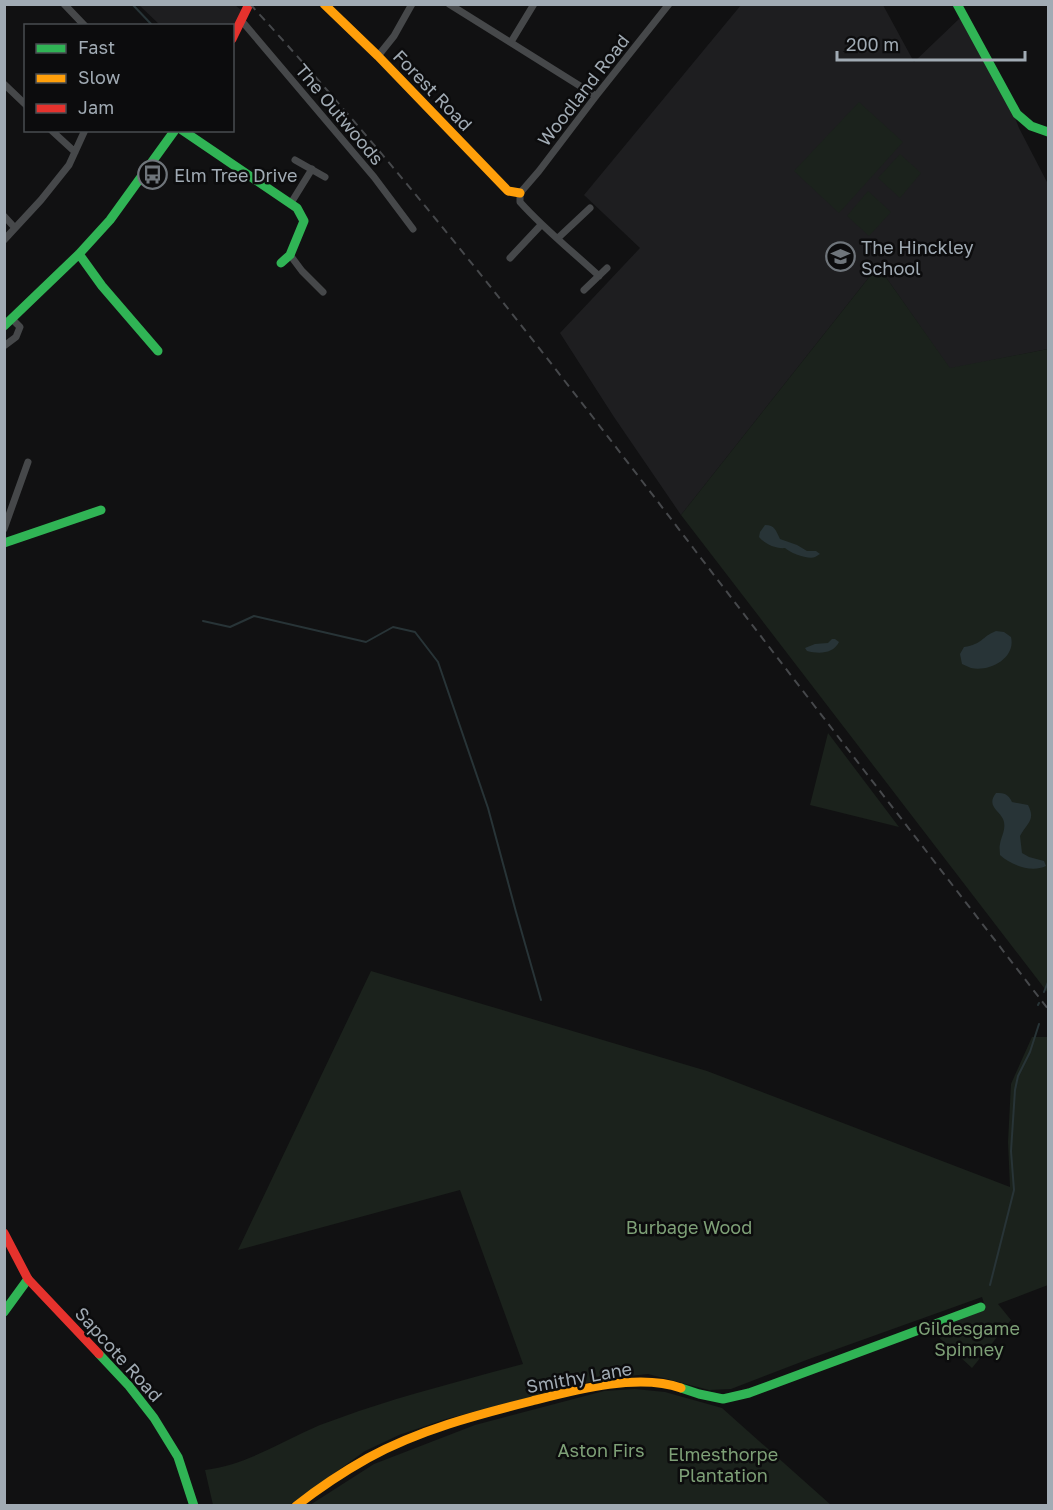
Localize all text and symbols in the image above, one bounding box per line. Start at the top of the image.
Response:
legend [24,24,234,132]
scale bar [837,24,1024,62]
street label: Woodland Road [532,30,634,150]
text: 200 m [846,33,899,55]
text: Fast [78,36,115,58]
street label: Forest Road [389,45,477,135]
street label: The Outwoods [291,59,389,169]
text: Slow [78,66,121,88]
text: Jam [78,96,114,118]
bus stop icon: Elm Tree Drive [137,159,169,191]
place label: Elm Tree Drive [174,164,298,186]
place label: The Hinckley School [861,236,973,279]
school or university icon: The Hinckley School [824,241,856,273]
park label: Burbage Wood [626,1216,752,1238]
street label: Sapcote Road [71,1302,167,1406]
park label: Gildesgame Spinney [918,1317,1020,1360]
street label: Smithy Lane [524,1357,634,1397]
park label: Aston Firs [557,1439,645,1461]
park label: Elmesthorpe Plantation [668,1443,778,1486]

